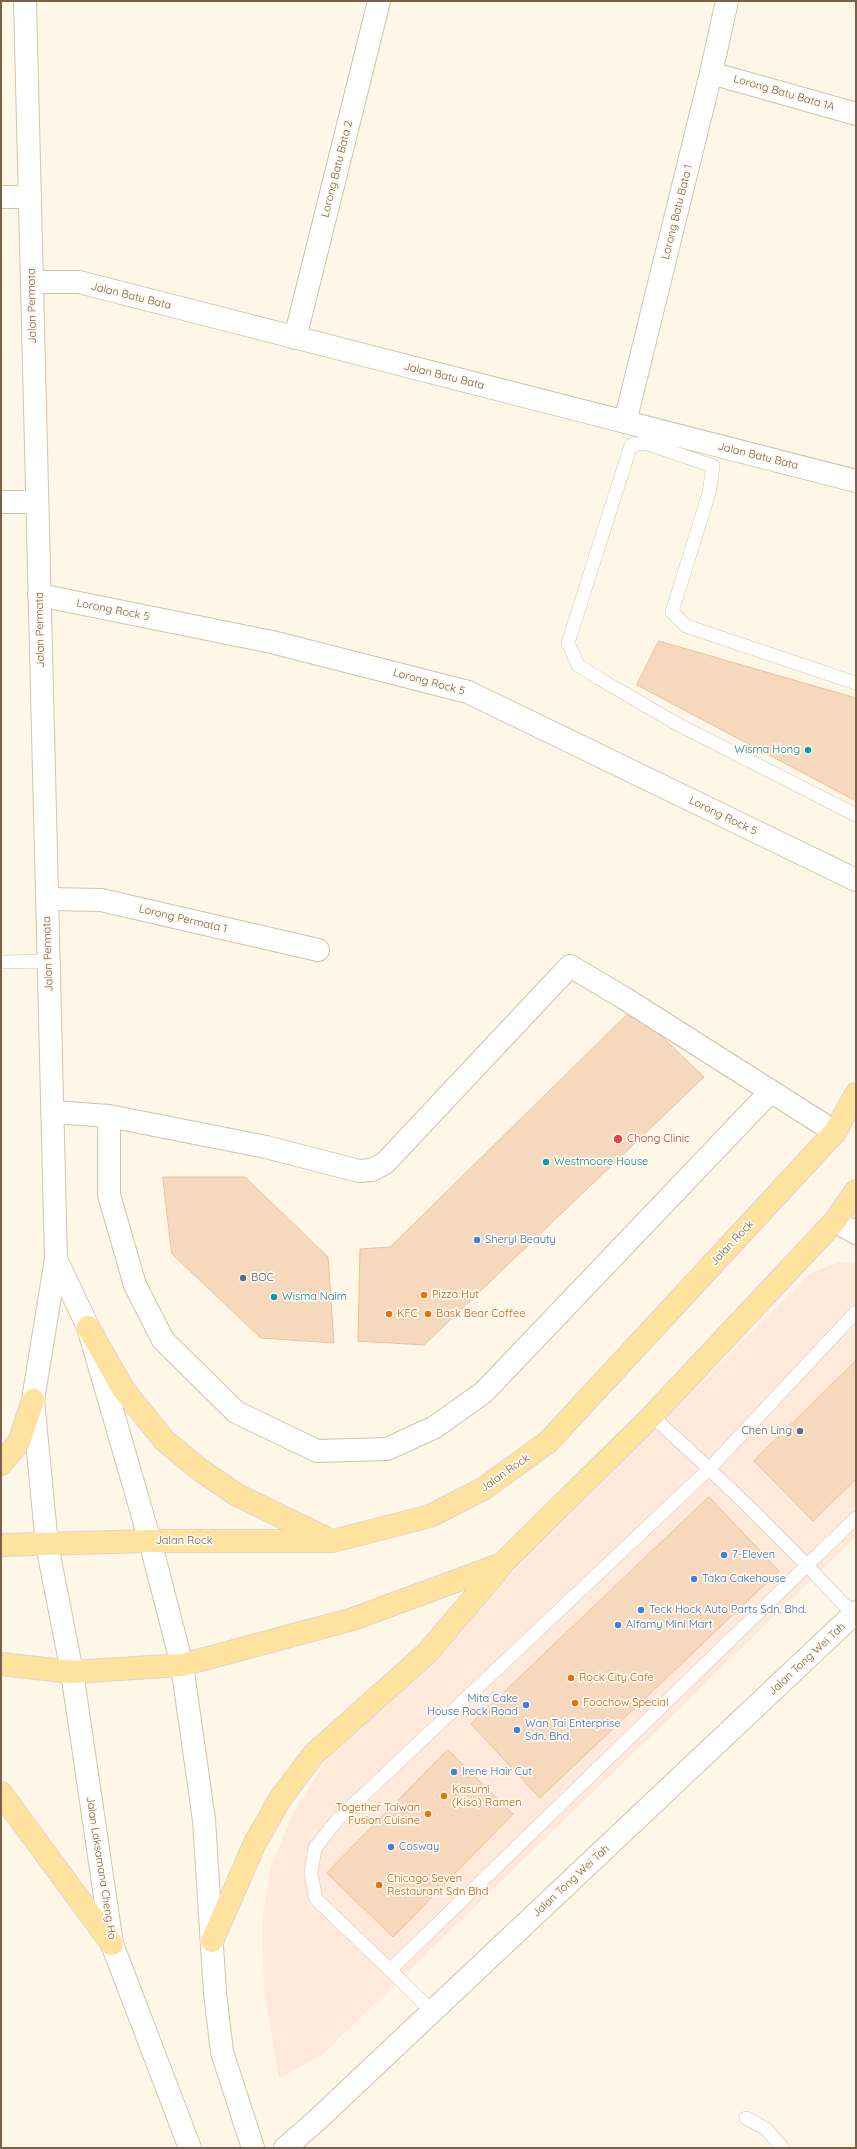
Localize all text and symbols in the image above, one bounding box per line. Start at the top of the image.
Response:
street label: Lorong Batu Bata 1A [732,72,836,114]
street label: Lorong Batu Bata 2 [319,119,355,219]
street label: Lorong Batu Bata 1 [659,163,695,261]
street label: Jalan Permata [25,268,39,344]
street label: Jalan Batu Bata [89,280,173,312]
street label: Jalan Batu Bata [402,360,486,392]
street label: Jalan Batu Bata [716,440,800,472]
street label: Jalan Permata [33,592,47,668]
street label: Lorong Rock 5 [75,596,151,624]
street label: Lorong Rock 5 [392,666,466,698]
place label: Wisma Hong [734,743,800,757]
marker: Wisma Hong [803,745,813,755]
street label: Lorong Rock 5 [687,794,759,838]
street label: Lorong Permata 1 [137,902,229,936]
street label: Jalan Permata [40,916,56,992]
place label: Chong Clinic [627,1132,690,1146]
marker: Chong Clinic [612,1133,624,1145]
place label: Westmoore House [554,1155,648,1169]
marker: Westmoore House [541,1157,551,1167]
street label: Jalan Rock [708,1218,756,1268]
place label: Sheryl Beauty [485,1233,556,1247]
marker: Sheryl Beauty [472,1235,482,1245]
place label: BOC [251,1271,274,1285]
marker: BOC [238,1273,248,1283]
place label: Pizza Hut [432,1288,479,1302]
place label: Wisma Naim [282,1290,347,1304]
marker: Pizza Hut [419,1290,429,1300]
marker: Wisma Naim [269,1292,279,1302]
place label: KFC [397,1307,418,1321]
place label: Bask Bear Coffee [436,1307,525,1321]
marker: KFC [384,1309,394,1319]
marker: Bask Bear Coffee [423,1309,433,1319]
place label: Chen Ling [742,1424,792,1438]
marker: Chen Ling [795,1426,805,1436]
street label: Jalan Rock [478,1451,532,1495]
street label: Jalan Rock [155,1534,213,1548]
place label: 7-Eleven [732,1548,775,1562]
marker: 7-Eleven [719,1550,729,1560]
place label: Taka Cakehouse [702,1572,786,1586]
marker: Taka Cakehouse [689,1574,699,1584]
place label: Teck Hock Auto Parts Sdn. Bhd. [649,1603,807,1617]
marker: Teck Hock Auto Parts Sdn. Bhd. [636,1605,646,1615]
place label: Alfamy Mini Mart [626,1618,712,1632]
marker: Alfamy Mini Mart [613,1620,623,1630]
street label: Jalan Tong Wei Tah [766,1620,848,1698]
place label: Rock City Cafe [579,1671,654,1685]
marker: Rock City Cafe [566,1673,576,1683]
place label: Mita Cake House Rock Road [427,1692,518,1718]
place label: Foochow Special [583,1696,669,1710]
marker: Foochow Special [570,1698,580,1708]
marker: Mita Cake House Rock Road [521,1700,531,1710]
place label: Wan Tai Enterprise Sdn. Bhd. [525,1717,620,1743]
marker: Wan Tai Enterprise Sdn. Bhd. [512,1725,522,1735]
place label: Irene Hair Cut [462,1765,532,1779]
marker: Irene Hair Cut [449,1767,459,1777]
place label: Kasumi (Kiso) Ramen [452,1783,521,1809]
marker: Kasumi (Kiso) Ramen [439,1791,449,1801]
street label: Jalan Laksamana Cheng Ho [83,1795,119,1941]
place label: Together Taiwan Fusion Cuisine [336,1801,420,1827]
marker: Together Taiwan Fusion Cuisine [423,1809,433,1819]
place label: Cosway [399,1840,439,1854]
marker: Cosway [386,1842,396,1852]
street label: Jalan Tong Wei Tah [530,1842,612,1920]
place label: Chicago Seven Restaurant Sdn Bhd [387,1872,488,1898]
marker: Chicago Seven Restaurant Sdn Bhd [374,1880,384,1890]

